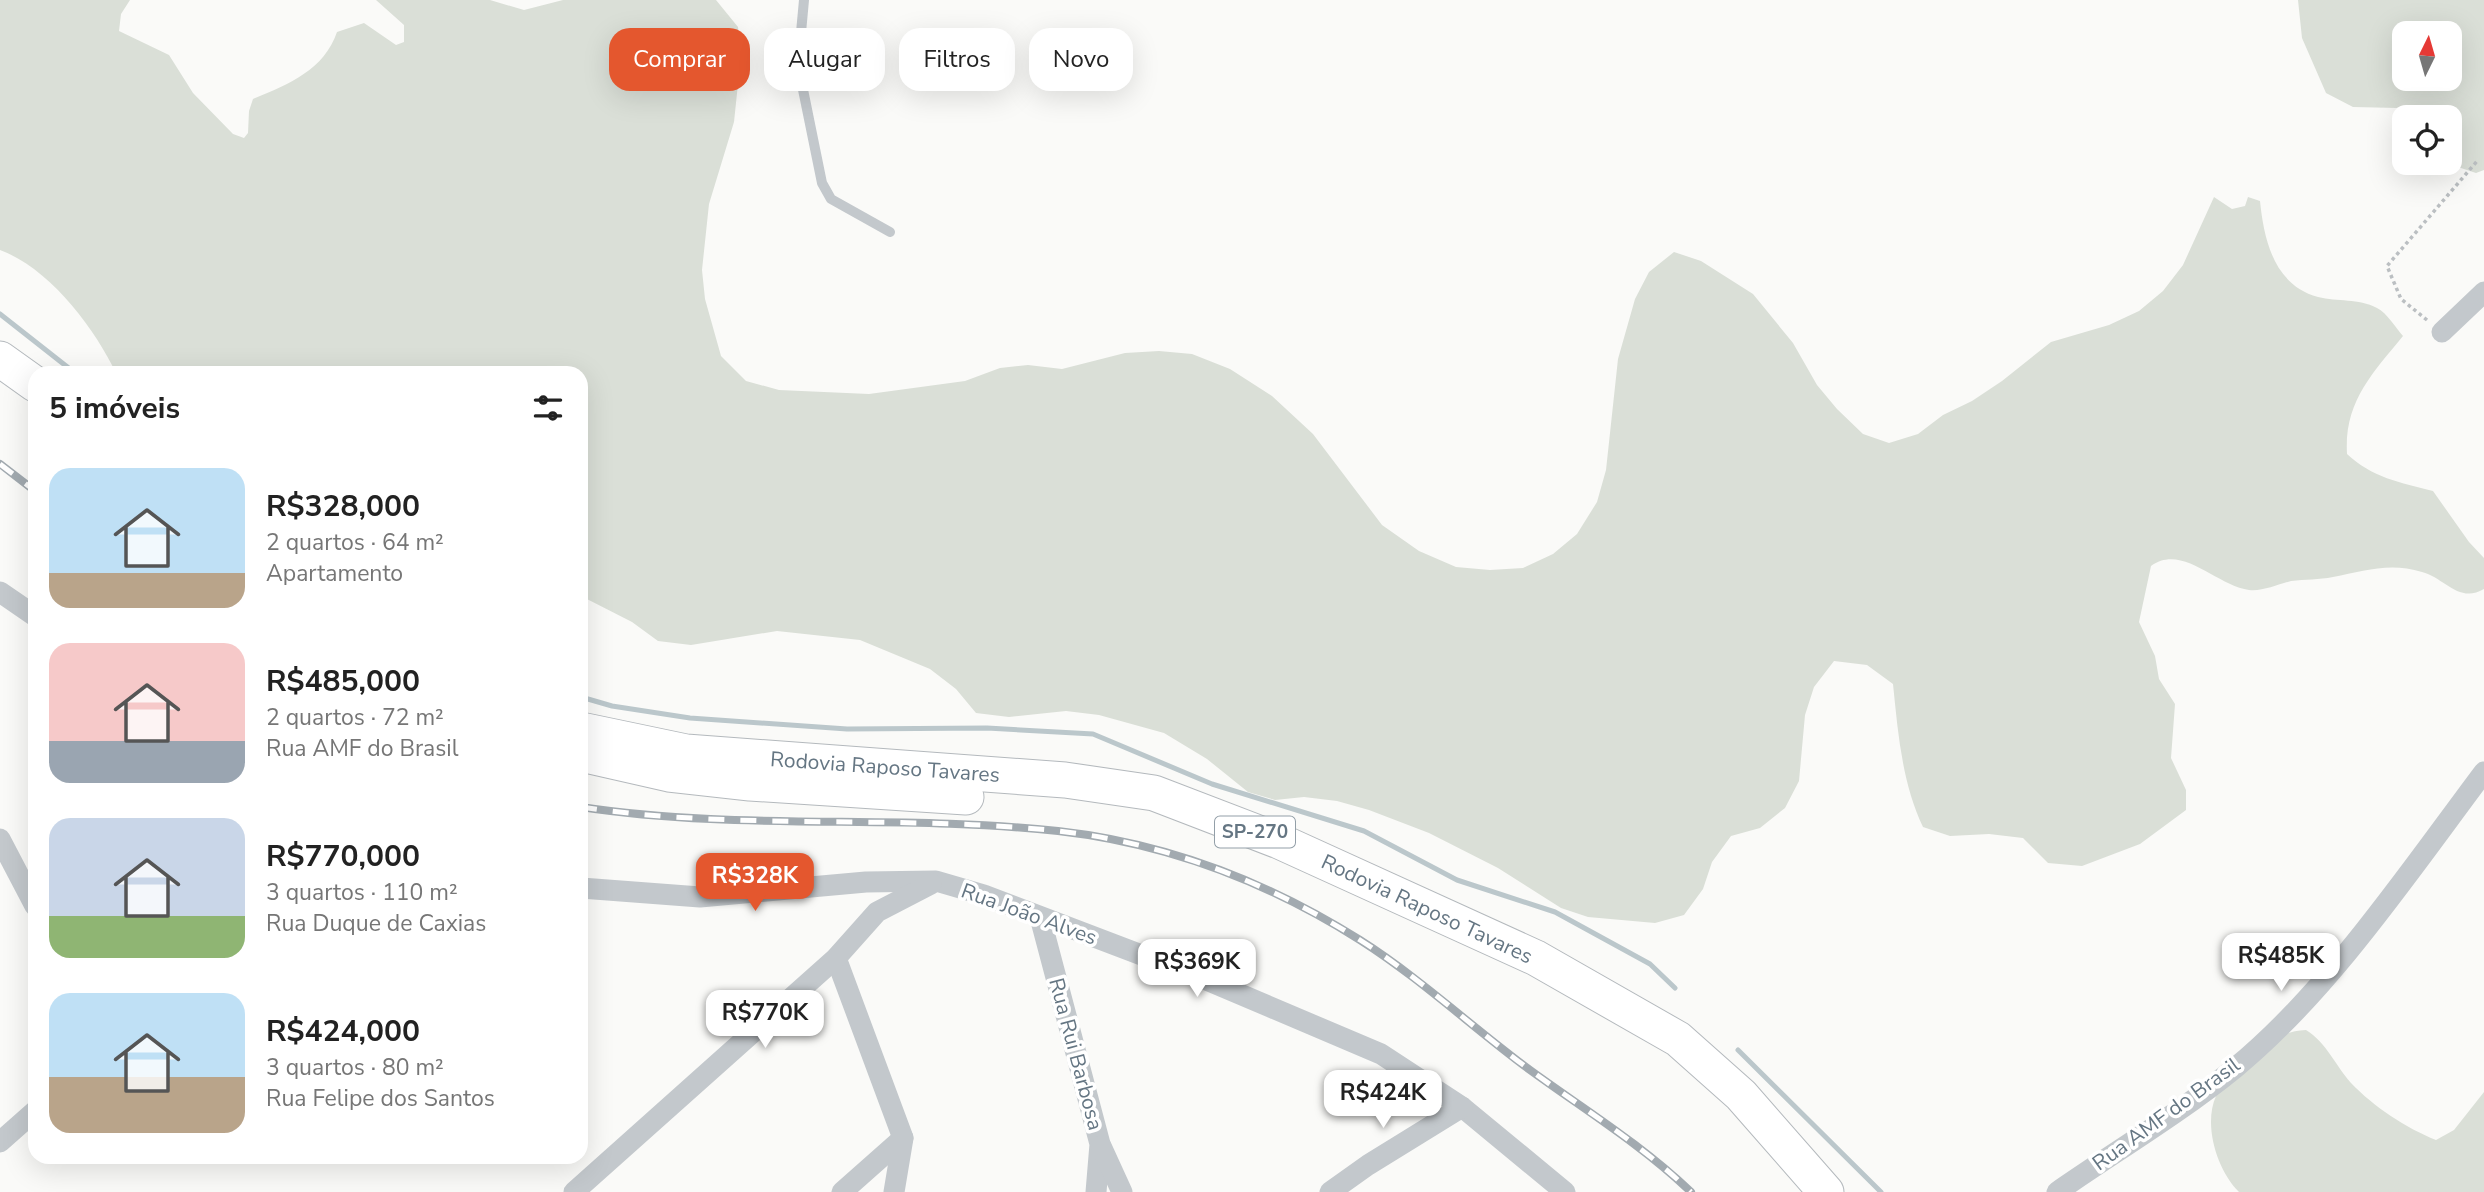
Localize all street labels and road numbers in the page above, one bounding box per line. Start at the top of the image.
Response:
street label: Rodovia Raposo Tavares [769,745,1001,789]
road number: SP-270 [1215,817,1295,848]
street label: Rodovia Raposo Tavares [1317,848,1537,970]
street label: Rua João Alves [957,877,1101,951]
street label: Rua Rui Barbosa [1042,975,1110,1133]
street label: Rua AMF do Brasil [2087,1051,2246,1177]

